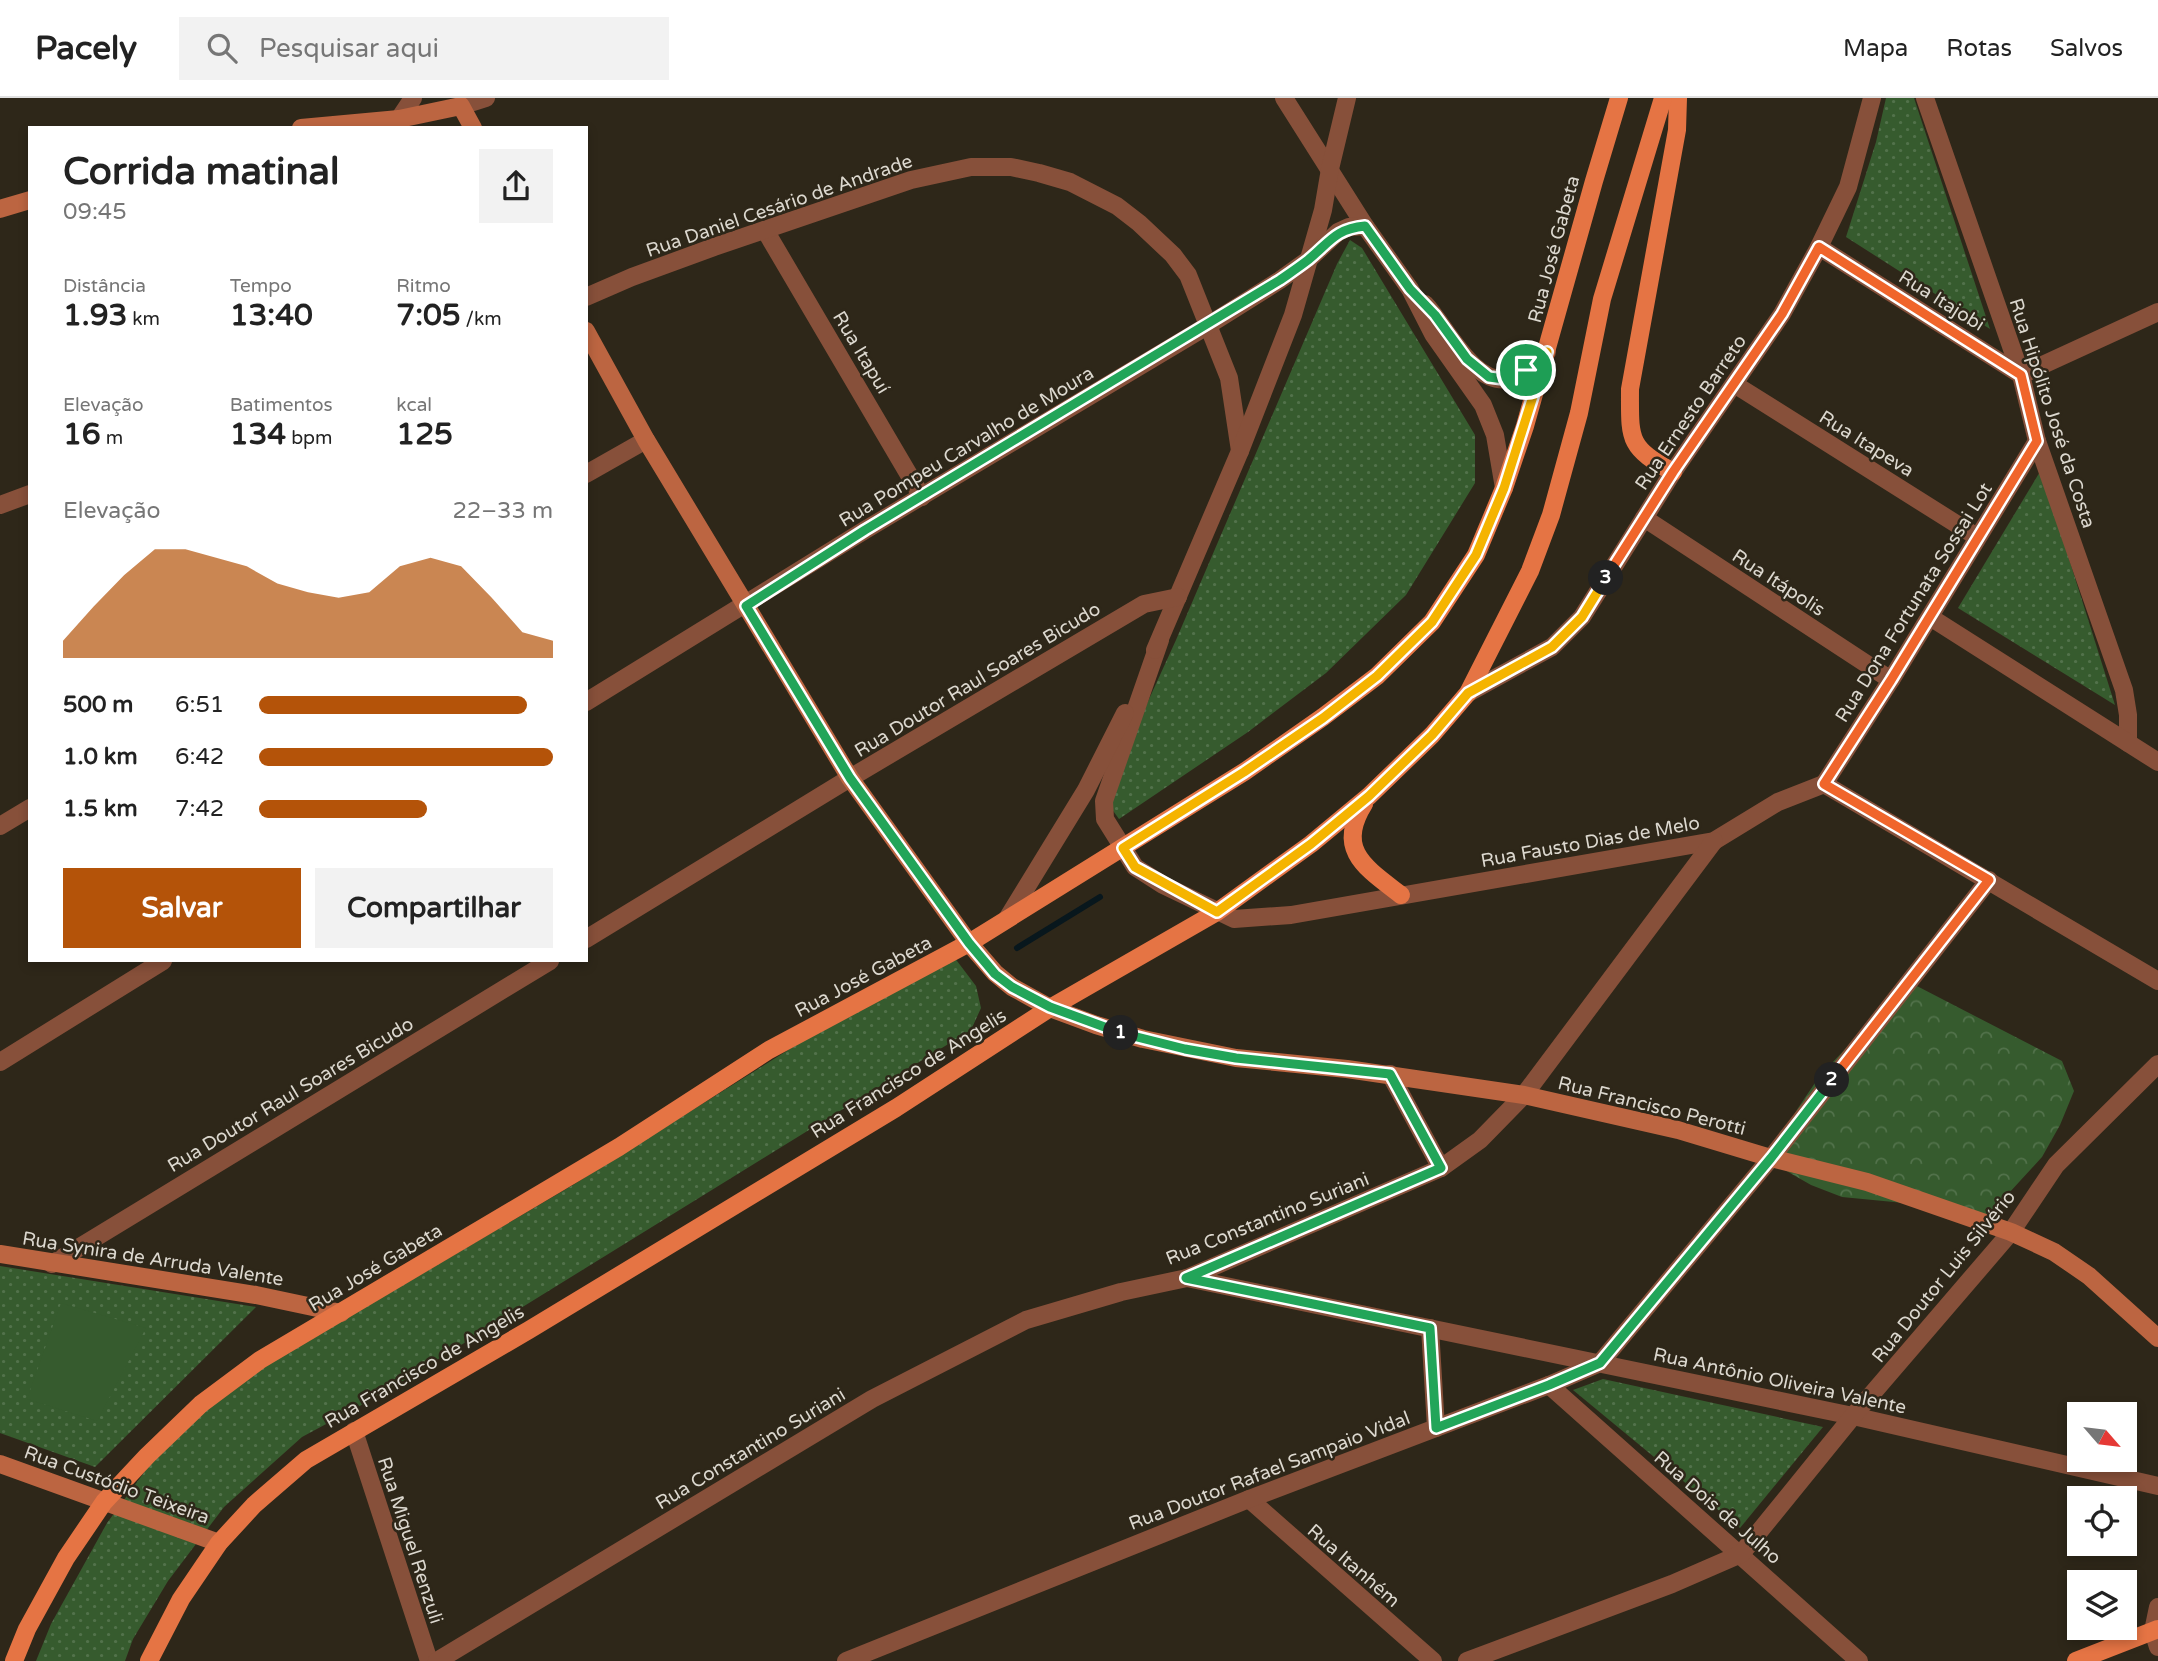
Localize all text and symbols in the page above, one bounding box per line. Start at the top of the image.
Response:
search box [179,17,669,80]
text: Pacely [35,29,137,68]
icon: search [203,29,241,67]
text: Pesquisar aqui [259,33,439,64]
text: Mapa [1843,34,1908,63]
text: Rotas [1946,34,2012,63]
text: Salvos [2050,34,2123,63]
text: Corrida matinal [63,149,339,195]
button: share [479,149,553,223]
street label: Rua Daniel Cesário de Andrade [643,150,915,262]
street label: Rua José Gabeta [1524,173,1584,325]
text: 09:45 [63,198,127,226]
street label: Rua Itajobi [1895,266,1988,336]
text: Distância [63,275,146,297]
text: Tempo [230,275,292,297]
text: Ritmo [396,275,451,297]
street label: Rua Hipólito José da Costa [2004,296,2100,531]
text: 1.93 [63,297,127,334]
text: 13:40 [230,297,313,334]
text: 7:05 [396,297,461,334]
street label: Rua Itapuí [828,307,894,398]
text: km [127,308,160,330]
text: /km [461,308,502,330]
street label: Rua Ernesto Barreto [1631,331,1751,494]
pin [1496,340,1556,400]
icon: arrive [1507,351,1545,389]
street label: Rua Pompeu Carvalho de Moura [835,362,1098,532]
text: Elevação [63,394,144,416]
text: Batimentos [230,394,333,416]
text: kcal [396,394,432,416]
street label: Rua Itapeva [1815,406,1918,482]
text: 16 [63,416,101,453]
text: 134 [230,416,286,453]
text: 125 [396,416,453,453]
text: m [101,427,123,449]
text: bpm [286,427,333,449]
street label: Rua Dona Fortunata Sossai Lot [1831,479,1997,726]
text: Elevação [63,497,160,525]
text: 22–33 m [452,497,553,525]
street label: Rua Itápolis [1728,545,1829,621]
pin: 3 [1588,560,1624,596]
text: 3 [1600,566,1611,588]
street label: Rua Doutor Raul Soares Bicudo [851,598,1104,762]
text: 500 m [63,691,133,719]
text: 6:51 [175,691,224,719]
text: 1.0 km [63,743,138,771]
text: 6:42 [175,743,224,771]
text: 1.5 km [63,795,138,823]
text: 7:42 [175,795,224,823]
street label: Rua Fausto Dias de Melo [1479,812,1701,872]
button: Salvar [63,868,301,948]
button: Compartilhar [315,868,553,948]
street label: Rua José Gabeta [791,932,936,1022]
street label: Rua Francisco de Angelis [807,1005,1010,1143]
street label: Rua Doutor Raul Soares Bicudo [164,1013,417,1177]
pin: 1 [1104,1016,1138,1051]
text: 1 [1115,1021,1126,1043]
pin: 2 [1814,1062,1850,1098]
text: 2 [1826,1068,1837,1090]
street label: Rua Francisco Perotti [1556,1072,1748,1140]
street label: Rua Constantino Suriani [1163,1168,1372,1270]
street label: Rua Doutor Luis Silvério [1868,1186,2020,1367]
street label: Rua José Gabeta [305,1219,446,1316]
street label: Rua Synira de Arruda Valente [21,1227,285,1291]
street label: Rua Francisco de Angelis [321,1301,528,1433]
street label: Rua Antônio Oliveira Valente [1651,1343,1908,1419]
street label: Rua Constantino Suriani [652,1383,849,1514]
north arrow [2067,1402,2137,1472]
map controls [2067,1402,2137,1640]
street label: Rua Doutor Rafael Sampaio Vidal [1126,1407,1413,1535]
street label: Rua Custódio Teixeira [21,1441,212,1529]
street label: Rua Dois de Julho [1649,1447,1785,1569]
street label: Rua Miguel Renzuli [373,1454,447,1626]
button: locate [2067,1486,2137,1556]
street label: Rua Itanhém [1303,1520,1404,1612]
button: layers [2067,1570,2137,1640]

